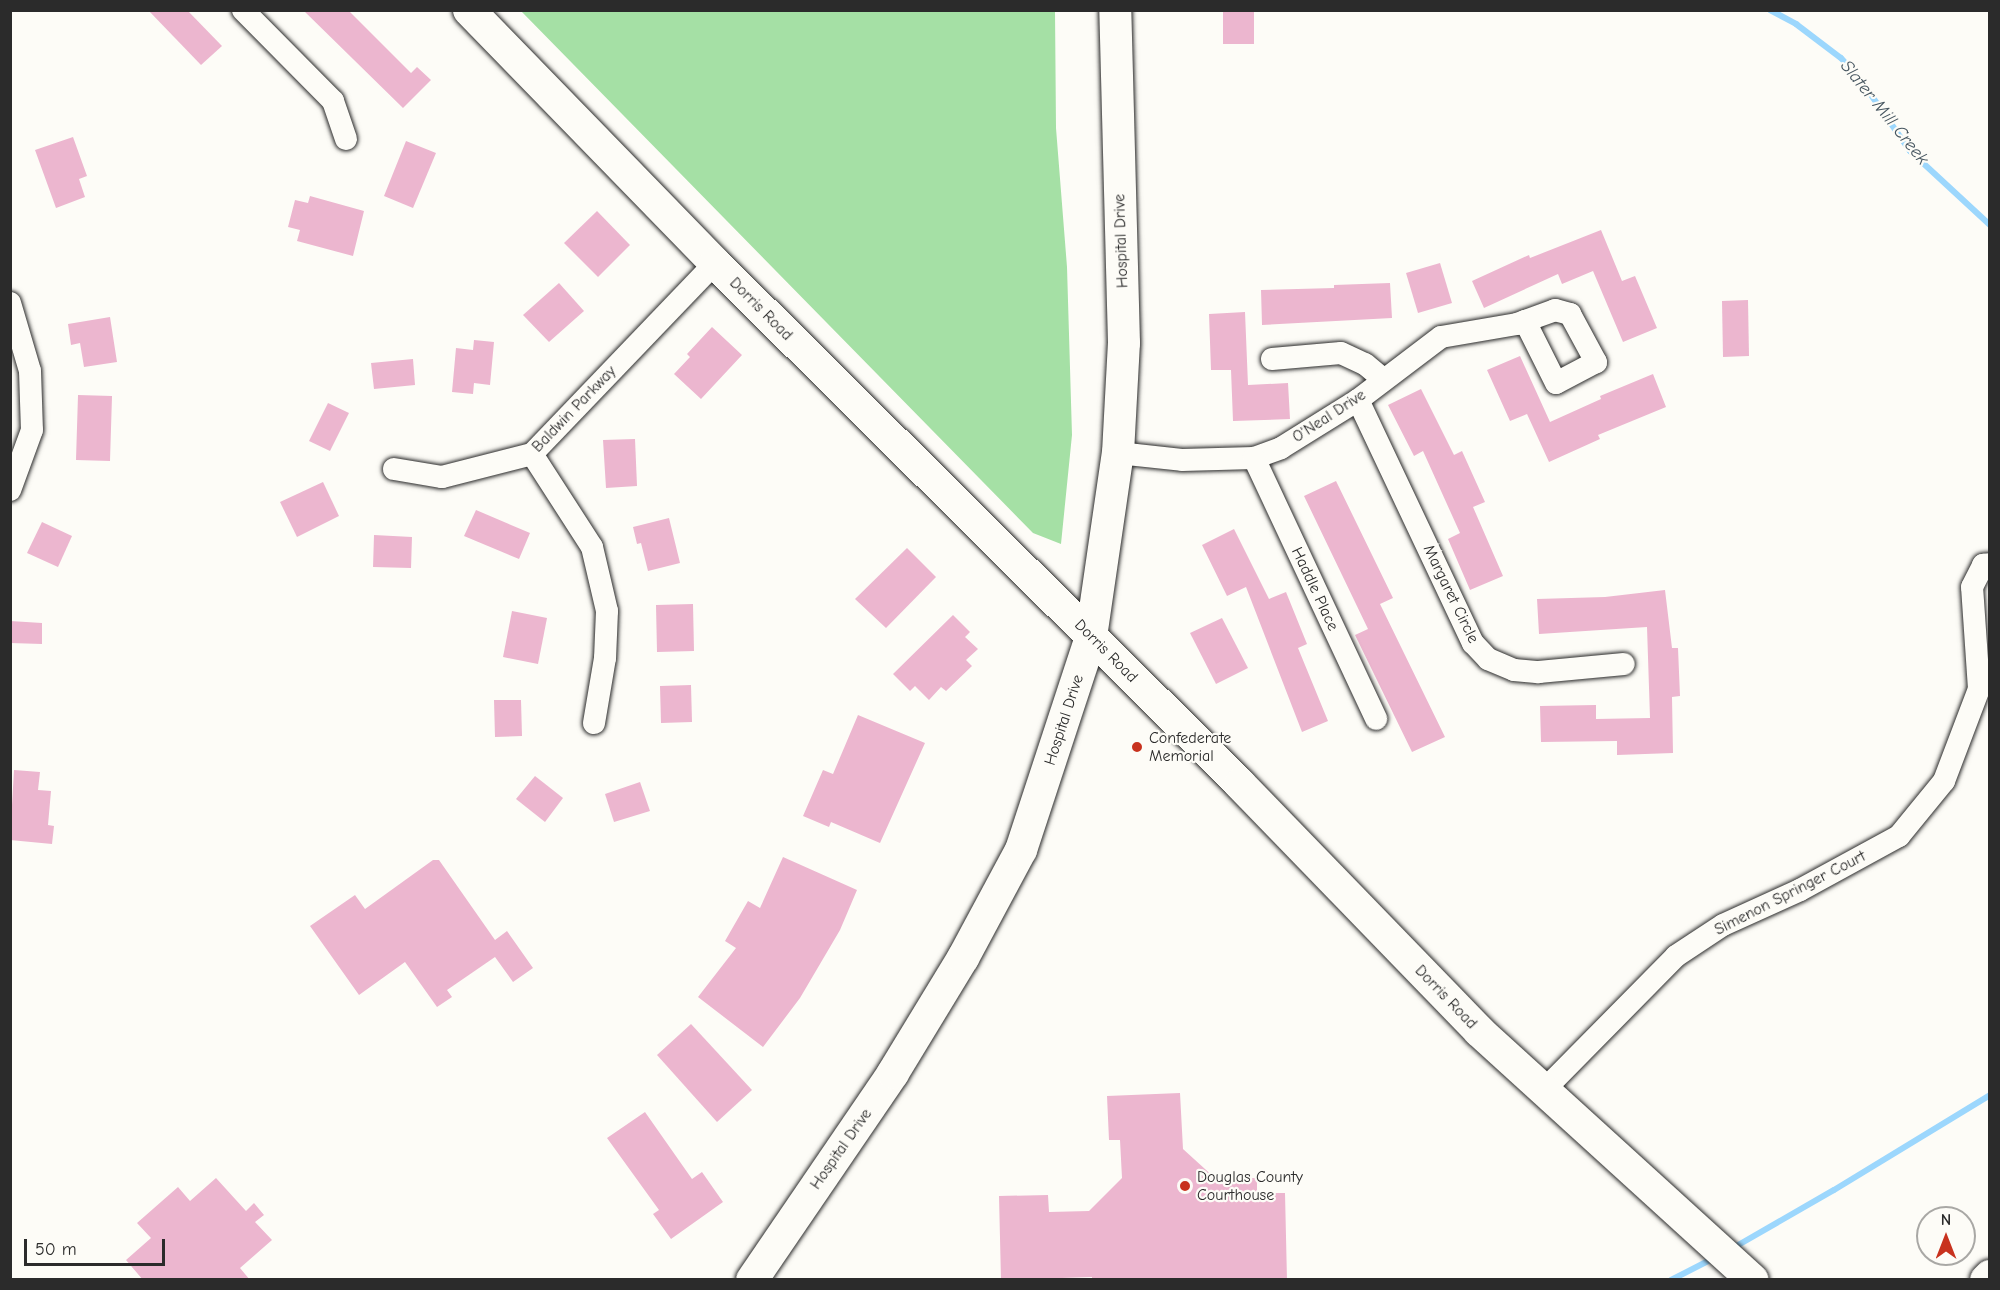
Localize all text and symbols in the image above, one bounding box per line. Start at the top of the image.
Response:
water label: Slater Mill Creek [1835,56,1933,170]
street label: Hospital Drive [1110,194,1132,288]
street label: Dorris Road [725,273,797,345]
street label: Baldwin Parkway [528,362,620,456]
street label: O'Neal Drive [1289,385,1369,447]
street label: Margaret Circle [1419,542,1483,646]
street label: Haddle Place [1287,544,1343,634]
street label: Dorris Road [1070,615,1142,687]
street label: Hospital Drive [1040,672,1088,768]
place label: Confederate Memorial [1149,728,1231,766]
marker: Confederate Memorial [1130,740,1144,754]
street label: Simenon Springer Court [1711,847,1869,939]
street label: Dorris Road [1411,961,1481,1033]
street label: Hospital Drive [806,1105,876,1193]
place label: Douglas County Courthouse [1197,1167,1303,1205]
marker: Douglas County Courthouse [1178,1179,1192,1193]
north arrow [1916,1206,1976,1266]
text: N [1941,1211,1951,1229]
scale bar [27,1227,168,1265]
text: 50 m [35,1239,77,1260]

